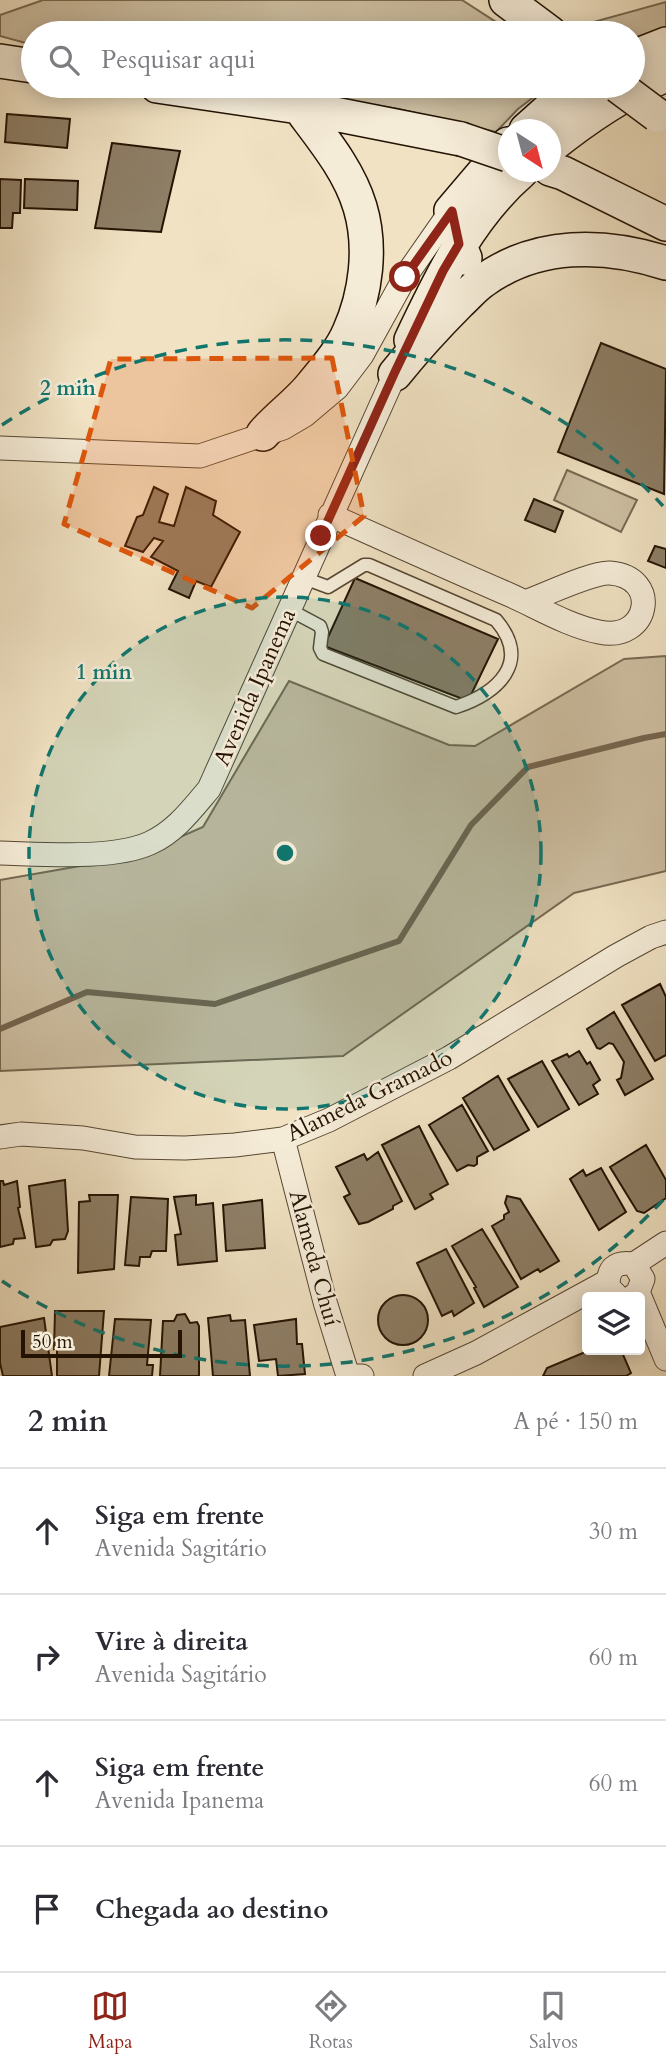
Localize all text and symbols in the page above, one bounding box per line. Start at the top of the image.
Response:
search box [21,21,645,98]
icon: search [45,41,83,79]
text: Pesquisar aqui [101,42,256,77]
north arrow [498,119,561,182]
route start [389,261,420,292]
text: 2 min [40,374,96,403]
route end [305,520,336,551]
street label: Avenida Ipanema [206,604,303,771]
text: 1 min [76,658,132,687]
centre of rings [273,841,297,865]
street label: Alameda Gramado [281,1042,457,1149]
street label: Alameda Chuí [281,1187,348,1330]
map controls [582,1292,645,1355]
button: layers [582,1292,645,1355]
scale bar [21,1327,182,1359]
text: 50 m [32,1329,73,1355]
text: 2 min [28,1401,108,1442]
text: A pé · 150 m [514,1406,638,1437]
text: Siga em frente [95,1498,264,1533]
icon: ahead [28,1512,66,1550]
text: 30 m [589,1516,638,1547]
text: Avenida Sagitário [95,1533,267,1564]
text: Vire à direita [95,1624,248,1659]
icon: right [28,1638,66,1676]
text: 60 m [589,1642,638,1673]
text: Avenida Sagitário [95,1659,267,1690]
text: Siga em frente [95,1750,264,1785]
icon: ahead [28,1764,66,1802]
text: 60 m [589,1768,638,1799]
text: Avenida Ipanema [95,1785,264,1816]
icon: arrive [28,1890,66,1928]
text: Chegada ao destino [95,1892,328,1927]
tab: Mapa [88,1987,133,2055]
tab: Rotas [309,1987,353,2055]
tab: Salvos [529,1987,578,2055]

